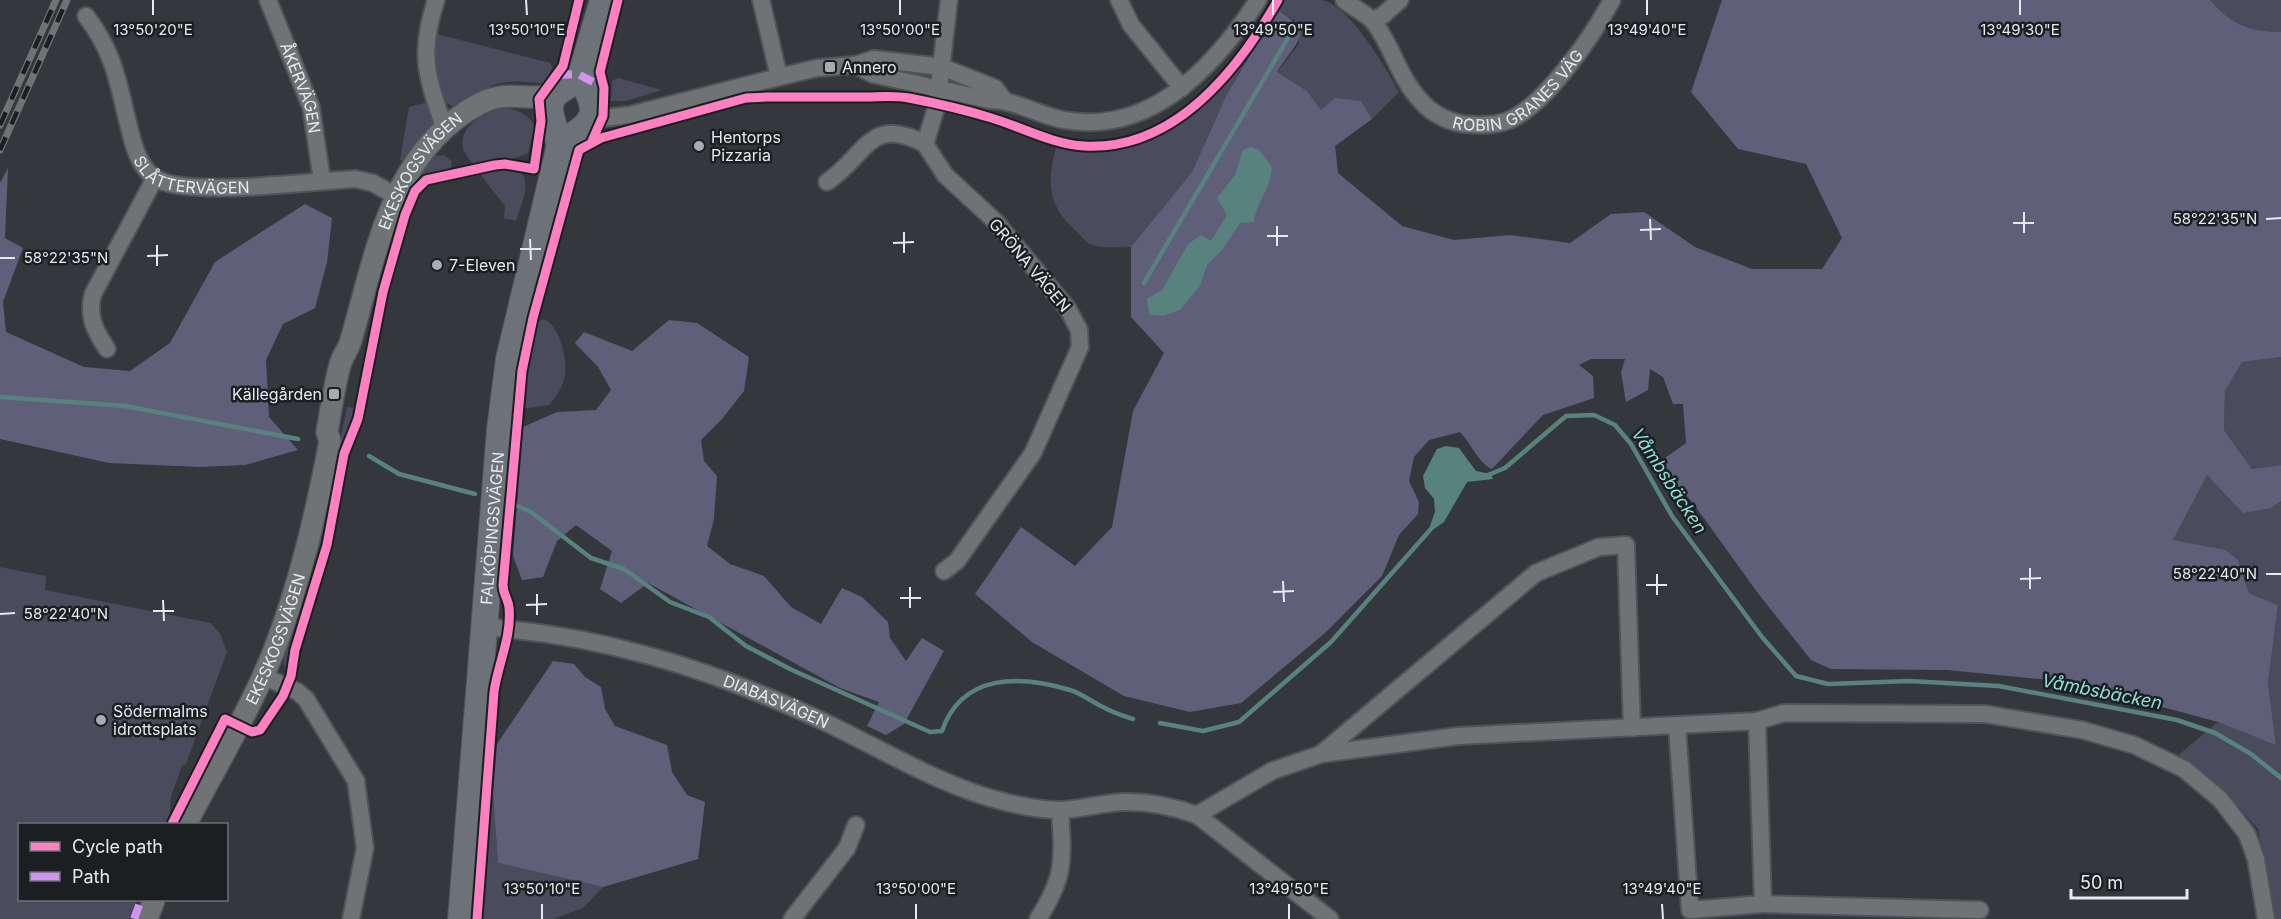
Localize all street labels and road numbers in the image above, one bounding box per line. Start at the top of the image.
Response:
street label: ÅKERVÄGEN [276,39,325,135]
street label: ROBIN GRANES VÄG [1451,46,1587,135]
street label: EKESKOGSVÄGEN [374,108,466,232]
street label: SLÅTTERVÄGEN [129,152,250,198]
street label: GRÖNA VÄGEN [985,214,1075,316]
street label: FALKÖPINGSVÄGEN [476,451,508,605]
street label: EKESKOGSVÄGEN [241,571,309,708]
street label: DIABASVÄGEN [721,670,832,733]

